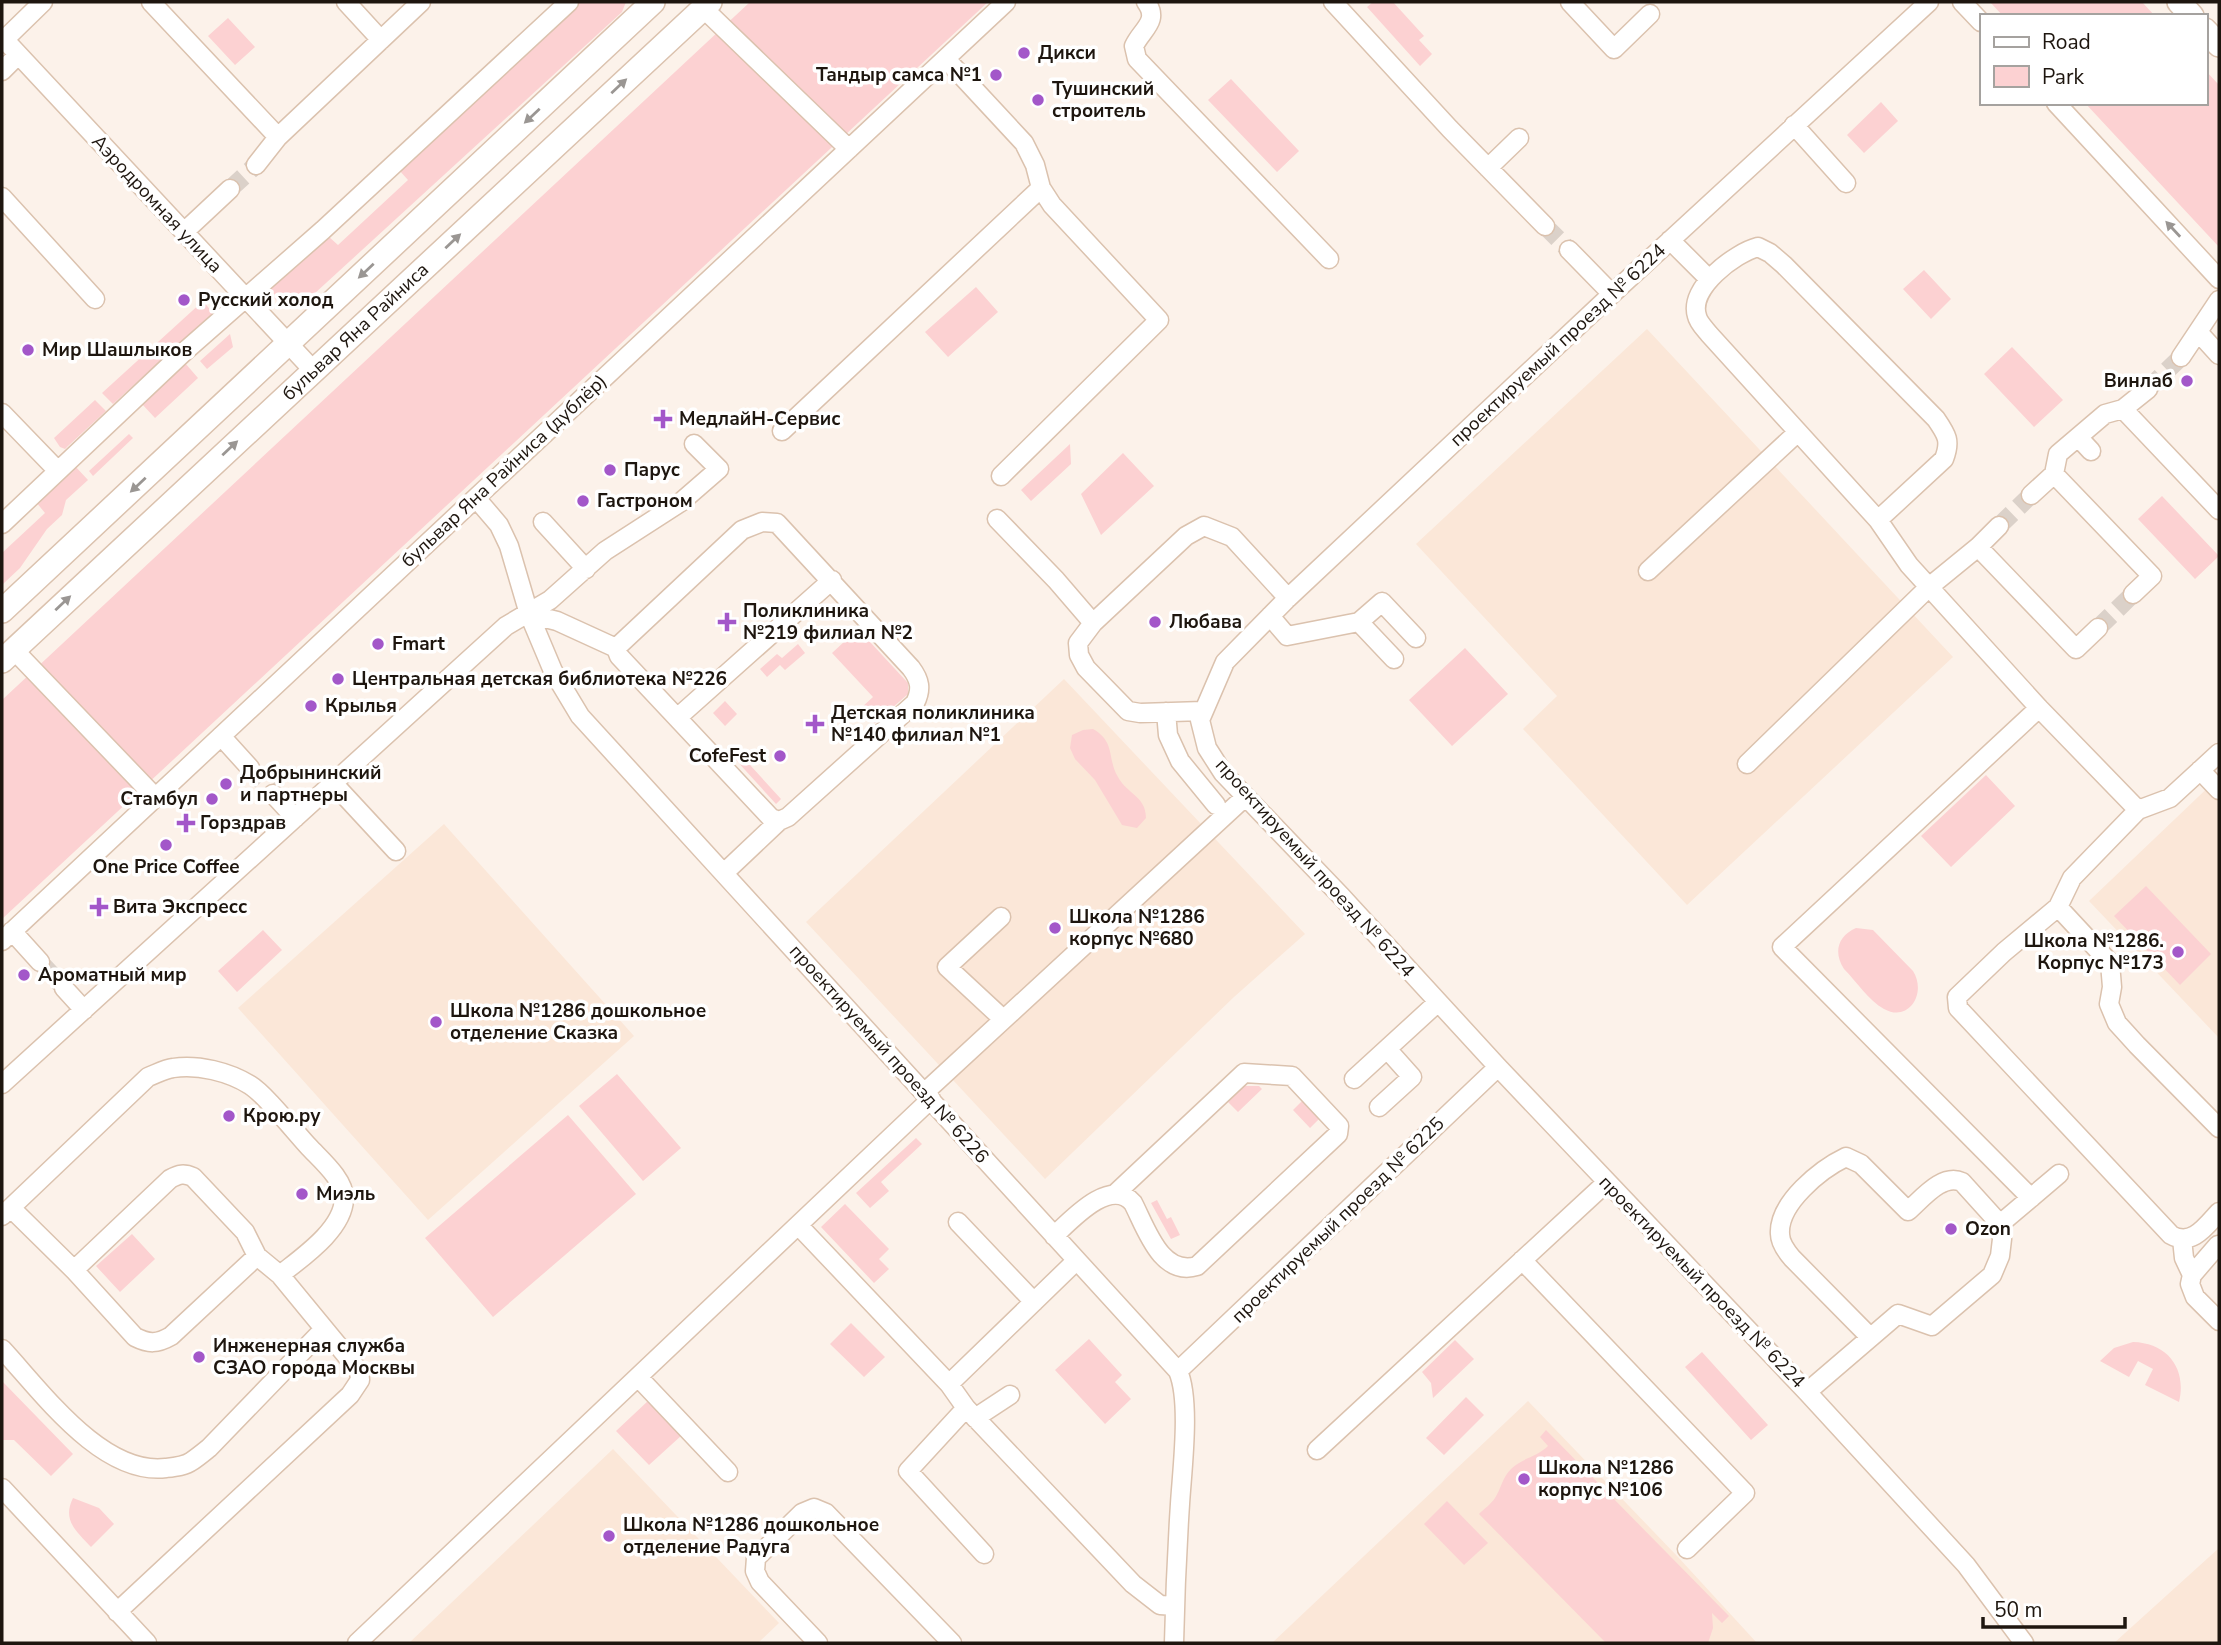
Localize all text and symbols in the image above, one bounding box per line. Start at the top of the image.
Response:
legend [1980,14,2207,105]
text: Road [2042,28,2091,56]
place label: Дикси [1038,40,1096,66]
marker: Дикси [1016,45,1032,61]
place label: Тандыр самса №1 [816,62,982,88]
text: Park [2042,63,2084,91]
marker: Тандыр самса №1 [988,67,1004,83]
place label: Тушинский строитель [1052,76,1154,124]
one-way arrow [610,78,627,94]
marker: Тушинский строитель [1030,92,1046,108]
one-way arrow [523,107,540,124]
street label: Аэродромная улица [86,129,228,279]
one-way arrow [2165,220,2181,238]
one-way arrow [444,233,461,249]
street label: проектируемый проезд № 6224 [1444,238,1672,452]
street label: бульвар Яна Райниса [277,257,435,407]
one-way arrow [358,263,375,279]
place label: Русский холод [198,287,334,313]
marker: Русский холод [176,292,192,308]
place label: Мир Шашлыков [42,337,192,363]
marker: Мир Шашлыков [20,342,36,358]
place label: Винлаб [2104,368,2173,394]
street label: бульвар Яна Райниса (дублёр) [395,369,613,573]
marker: Винлаб [2179,373,2195,389]
place label: МедлайН-Сервис [679,406,841,432]
marker: МедлайН-Сервис [653,409,673,429]
one-way arrow [221,440,239,456]
place label: Парус [624,457,680,483]
marker: Парус [602,462,618,478]
one-way arrow [129,477,147,493]
place label: Гастроном [597,488,693,514]
marker: Гастроном [575,493,591,509]
one-way arrow [55,595,72,612]
place label: Поликлиника №219 филиал №2 [743,598,913,646]
place label: Любава [1169,609,1242,635]
marker: Поликлиника №219 филиал №2 [717,612,737,632]
marker: Любава [1147,614,1163,630]
place label: Fmart [392,631,446,657]
marker: Fmart [370,636,386,652]
place label: Центральная детская библиотека №226 [352,666,727,692]
marker: Центральная детская библиотека №226 [330,671,346,687]
place label: Крылья [325,693,397,719]
marker: Крылья [303,698,319,714]
place label: Детская поликлиника №140 филиал №1 [831,700,1035,748]
marker: Детская поликлиника №140 филиал №1 [805,714,825,734]
place label: CofeFest [689,743,767,769]
marker: CofeFest [772,748,788,764]
street label: проектируемый проезд № 6224 [1209,753,1421,983]
place label: Добрынинский и партнеры [240,760,381,808]
marker: Добрынинский и партнеры [218,776,234,792]
place label: Стамбул [120,786,198,812]
marker: Стамбул [204,791,220,807]
place label: Горздрав [200,810,286,836]
marker: Горздрав [178,815,194,831]
marker: One Price Coffee [158,837,174,853]
place label: One Price Coffee [93,854,240,880]
place label: Вита Экспресс [113,894,247,920]
marker: Вита Экспресс [91,899,107,915]
place label: Школа №1286 корпус №680 [1069,904,1205,952]
marker: Школа №1286 корпус №680 [1047,920,1063,936]
place label: Школа №1286. Корпус №173 [2024,928,2164,976]
street label: проектируемый проезд № 6226 [783,939,995,1169]
marker: Школа №1286. Корпус №173 [2170,944,2186,960]
place label: Ароматный мир [38,962,187,988]
marker: Ароматный мир [16,967,32,983]
place label: Школа №1286 дошкольное отделение Сказка [450,998,706,1046]
marker: Школа №1286 дошкольное отделение Сказка [428,1014,444,1030]
place label: Крою.ру [243,1103,321,1129]
marker: Крою.ру [221,1108,237,1124]
street label: проектируемый проезд № 6225 [1226,1111,1450,1329]
street label: проектируемый проезд № 6224 [1593,1170,1811,1394]
place label: Миэль [316,1181,375,1207]
marker: Миэль [294,1186,310,1202]
place label: Ozon [1965,1216,2011,1242]
marker: Ozon [1943,1221,1959,1237]
place label: Инженерная служба СЗАО города Москвы [213,1333,415,1381]
marker: Инженерная служба СЗАО города Москвы [191,1349,207,1365]
place label: Школа №1286 корпус №106 [1538,1455,1674,1503]
marker: Школа №1286 корпус №106 [1516,1471,1532,1487]
place label: Школа №1286 дошкольное отделение Радуга [623,1512,879,1560]
marker: Школа №1286 дошкольное отделение Радуга [601,1528,617,1544]
scale bar [1983,1586,2125,1630]
text: 50 m [1994,1596,2043,1624]

